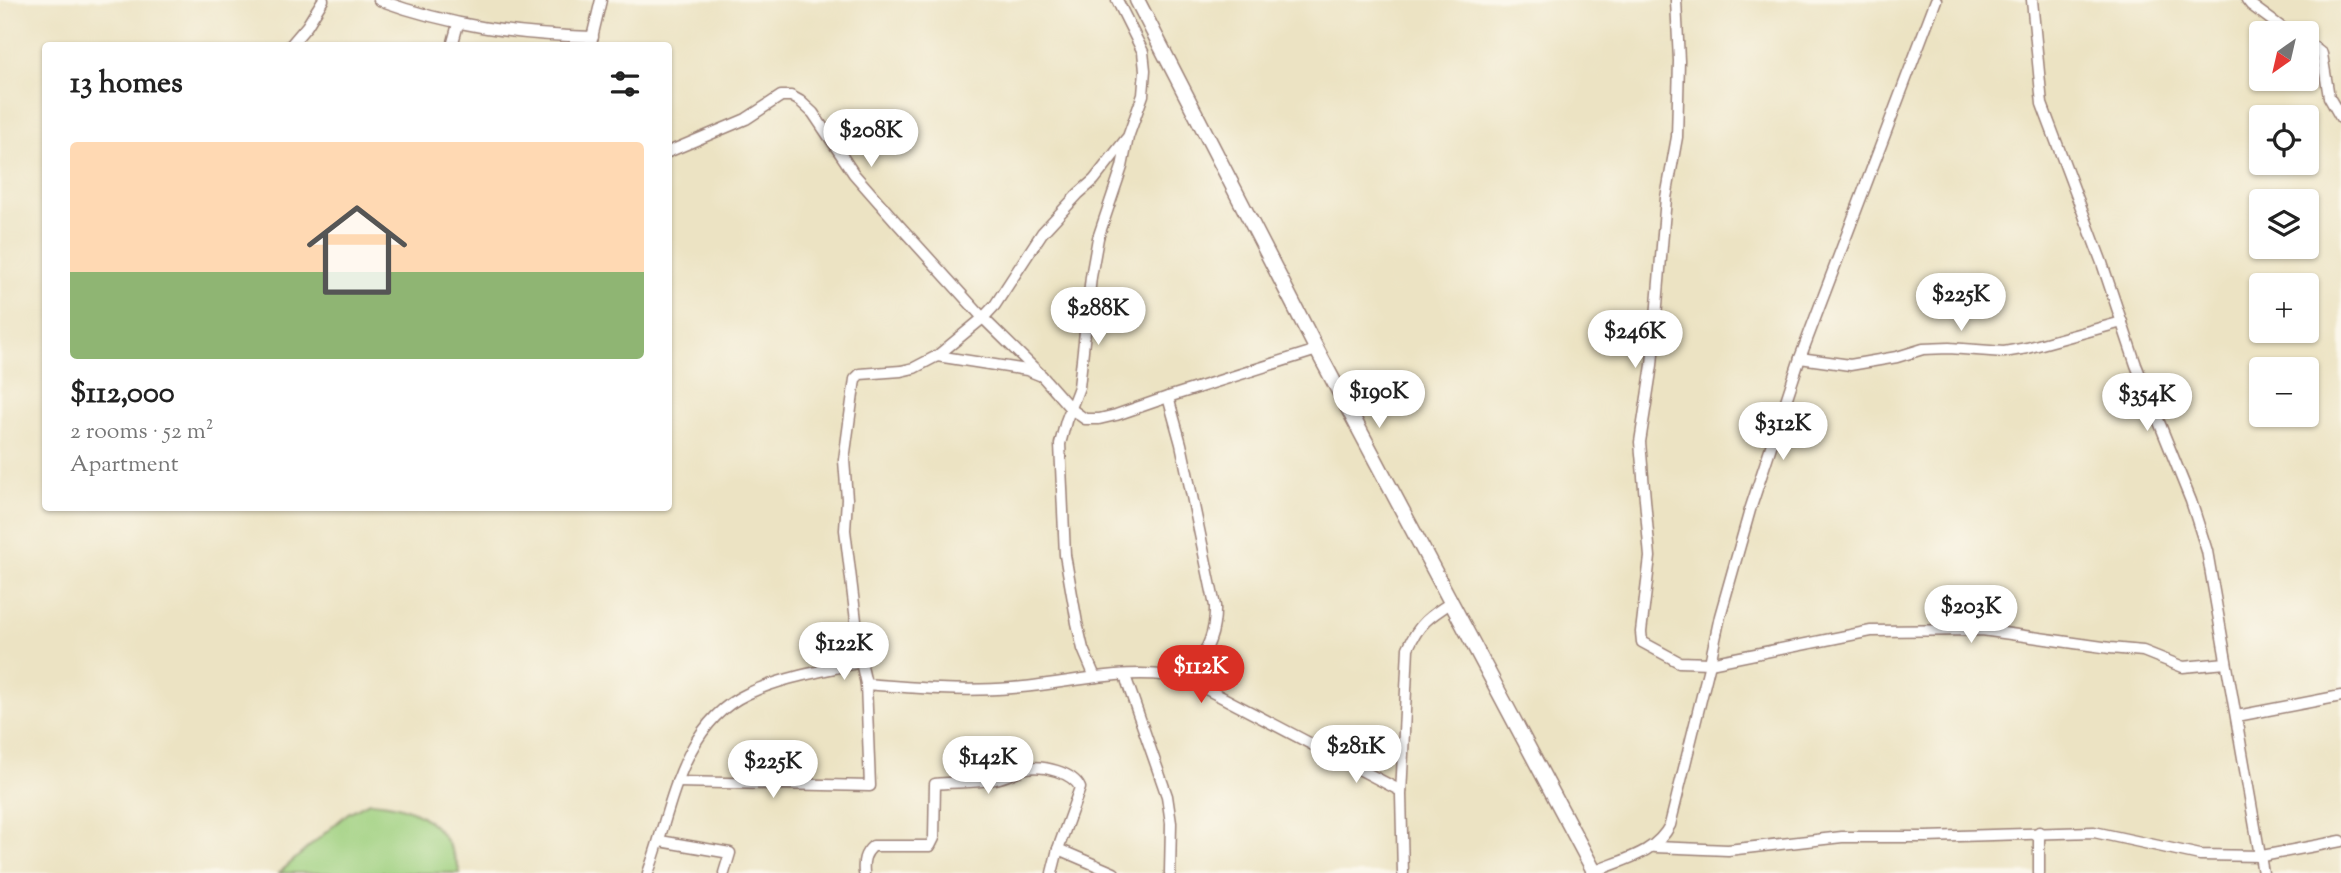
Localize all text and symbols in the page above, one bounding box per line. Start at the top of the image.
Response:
north arrow [2249,21,2319,91]
map controls [2249,21,2319,427]
text: 13 homes [70,63,183,106]
icon: filters [606,65,644,103]
button: locate [2249,105,2319,175]
pin: $208K [822,110,920,169]
text: $208K [839,115,903,148]
icon: home [294,187,420,313]
button: layers [2249,189,2319,259]
button: + [2249,273,2319,343]
pin: $225K [1912,274,2010,333]
text: $225K [1932,279,1990,312]
pin: $288K [1049,288,1147,347]
text: $288K [1067,293,1129,326]
pin: $246K [1586,310,1684,370]
text: $246K [1604,316,1666,349]
button: − [2249,357,2319,427]
pin: $190K [1330,370,1428,430]
text: $112,000 [70,373,175,416]
pin: $354K [2098,374,2196,433]
text: $190K [1349,376,1409,409]
text: $354K [2118,379,2176,412]
pin: $312K [1734,402,1832,462]
text: $312K [1755,408,1811,441]
text: 2 rooms · 52 m² [70,416,213,449]
text: Apartment [70,449,179,482]
pin: $203K [1922,586,2020,645]
text: $203K [1940,591,2002,624]
pin: $122K [795,622,893,682]
text: $122K [815,628,873,661]
pin: $112K [1152,646,1250,705]
text: $112K [1173,651,1229,684]
pin: $281K [1307,726,1405,785]
text: $281K [1327,731,1386,764]
pin: $142K [939,736,1037,796]
pin: $225K [724,740,822,800]
text: $142K [958,742,1018,775]
text: $225K [744,746,802,779]

